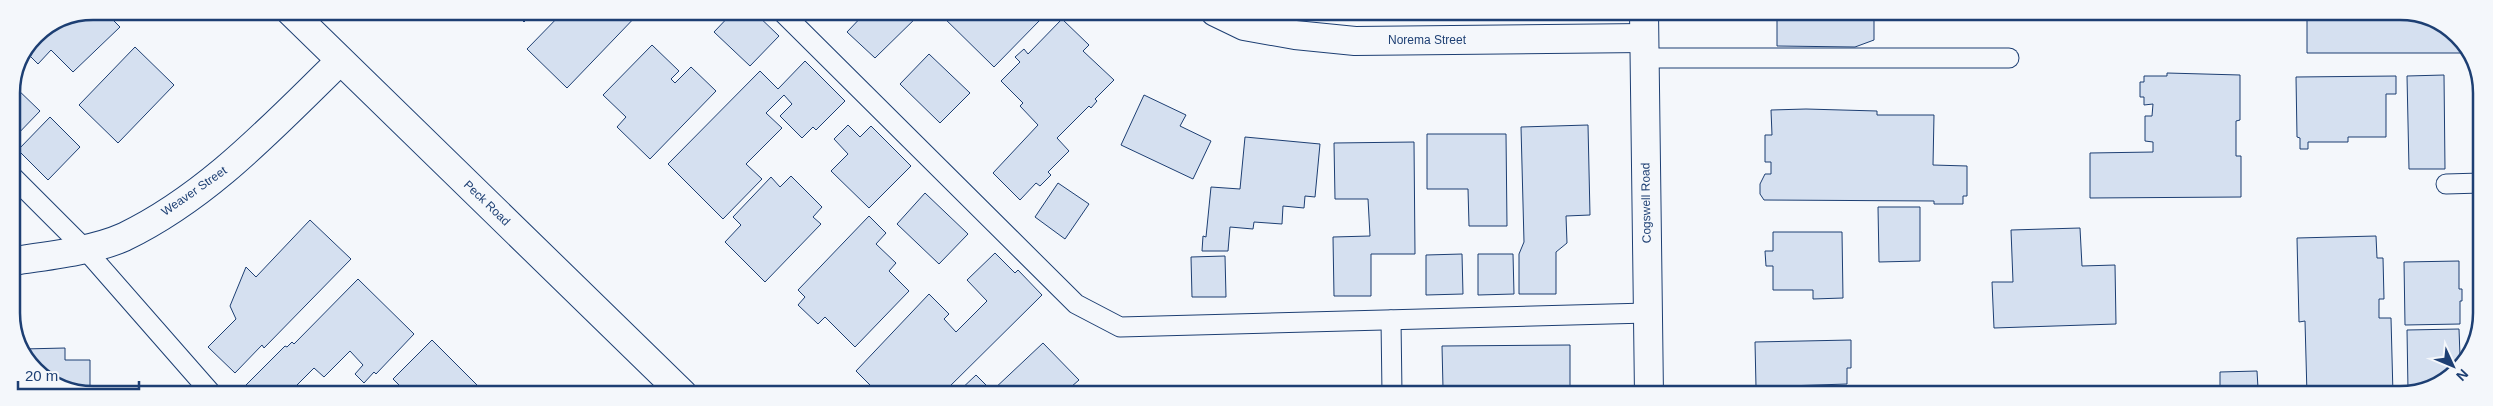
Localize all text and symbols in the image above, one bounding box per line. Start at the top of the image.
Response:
street label: Norema Street [1388,33,1467,47]
street label: Weaver Street [159,163,230,219]
street label: Cogswell Road [1638,163,1654,243]
street label: Peck Road [461,178,513,228]
north arrow [2428,341,2478,391]
scale bar [18,358,139,390]
text: N [2453,366,2472,384]
text: 20 m [25,367,58,384]

